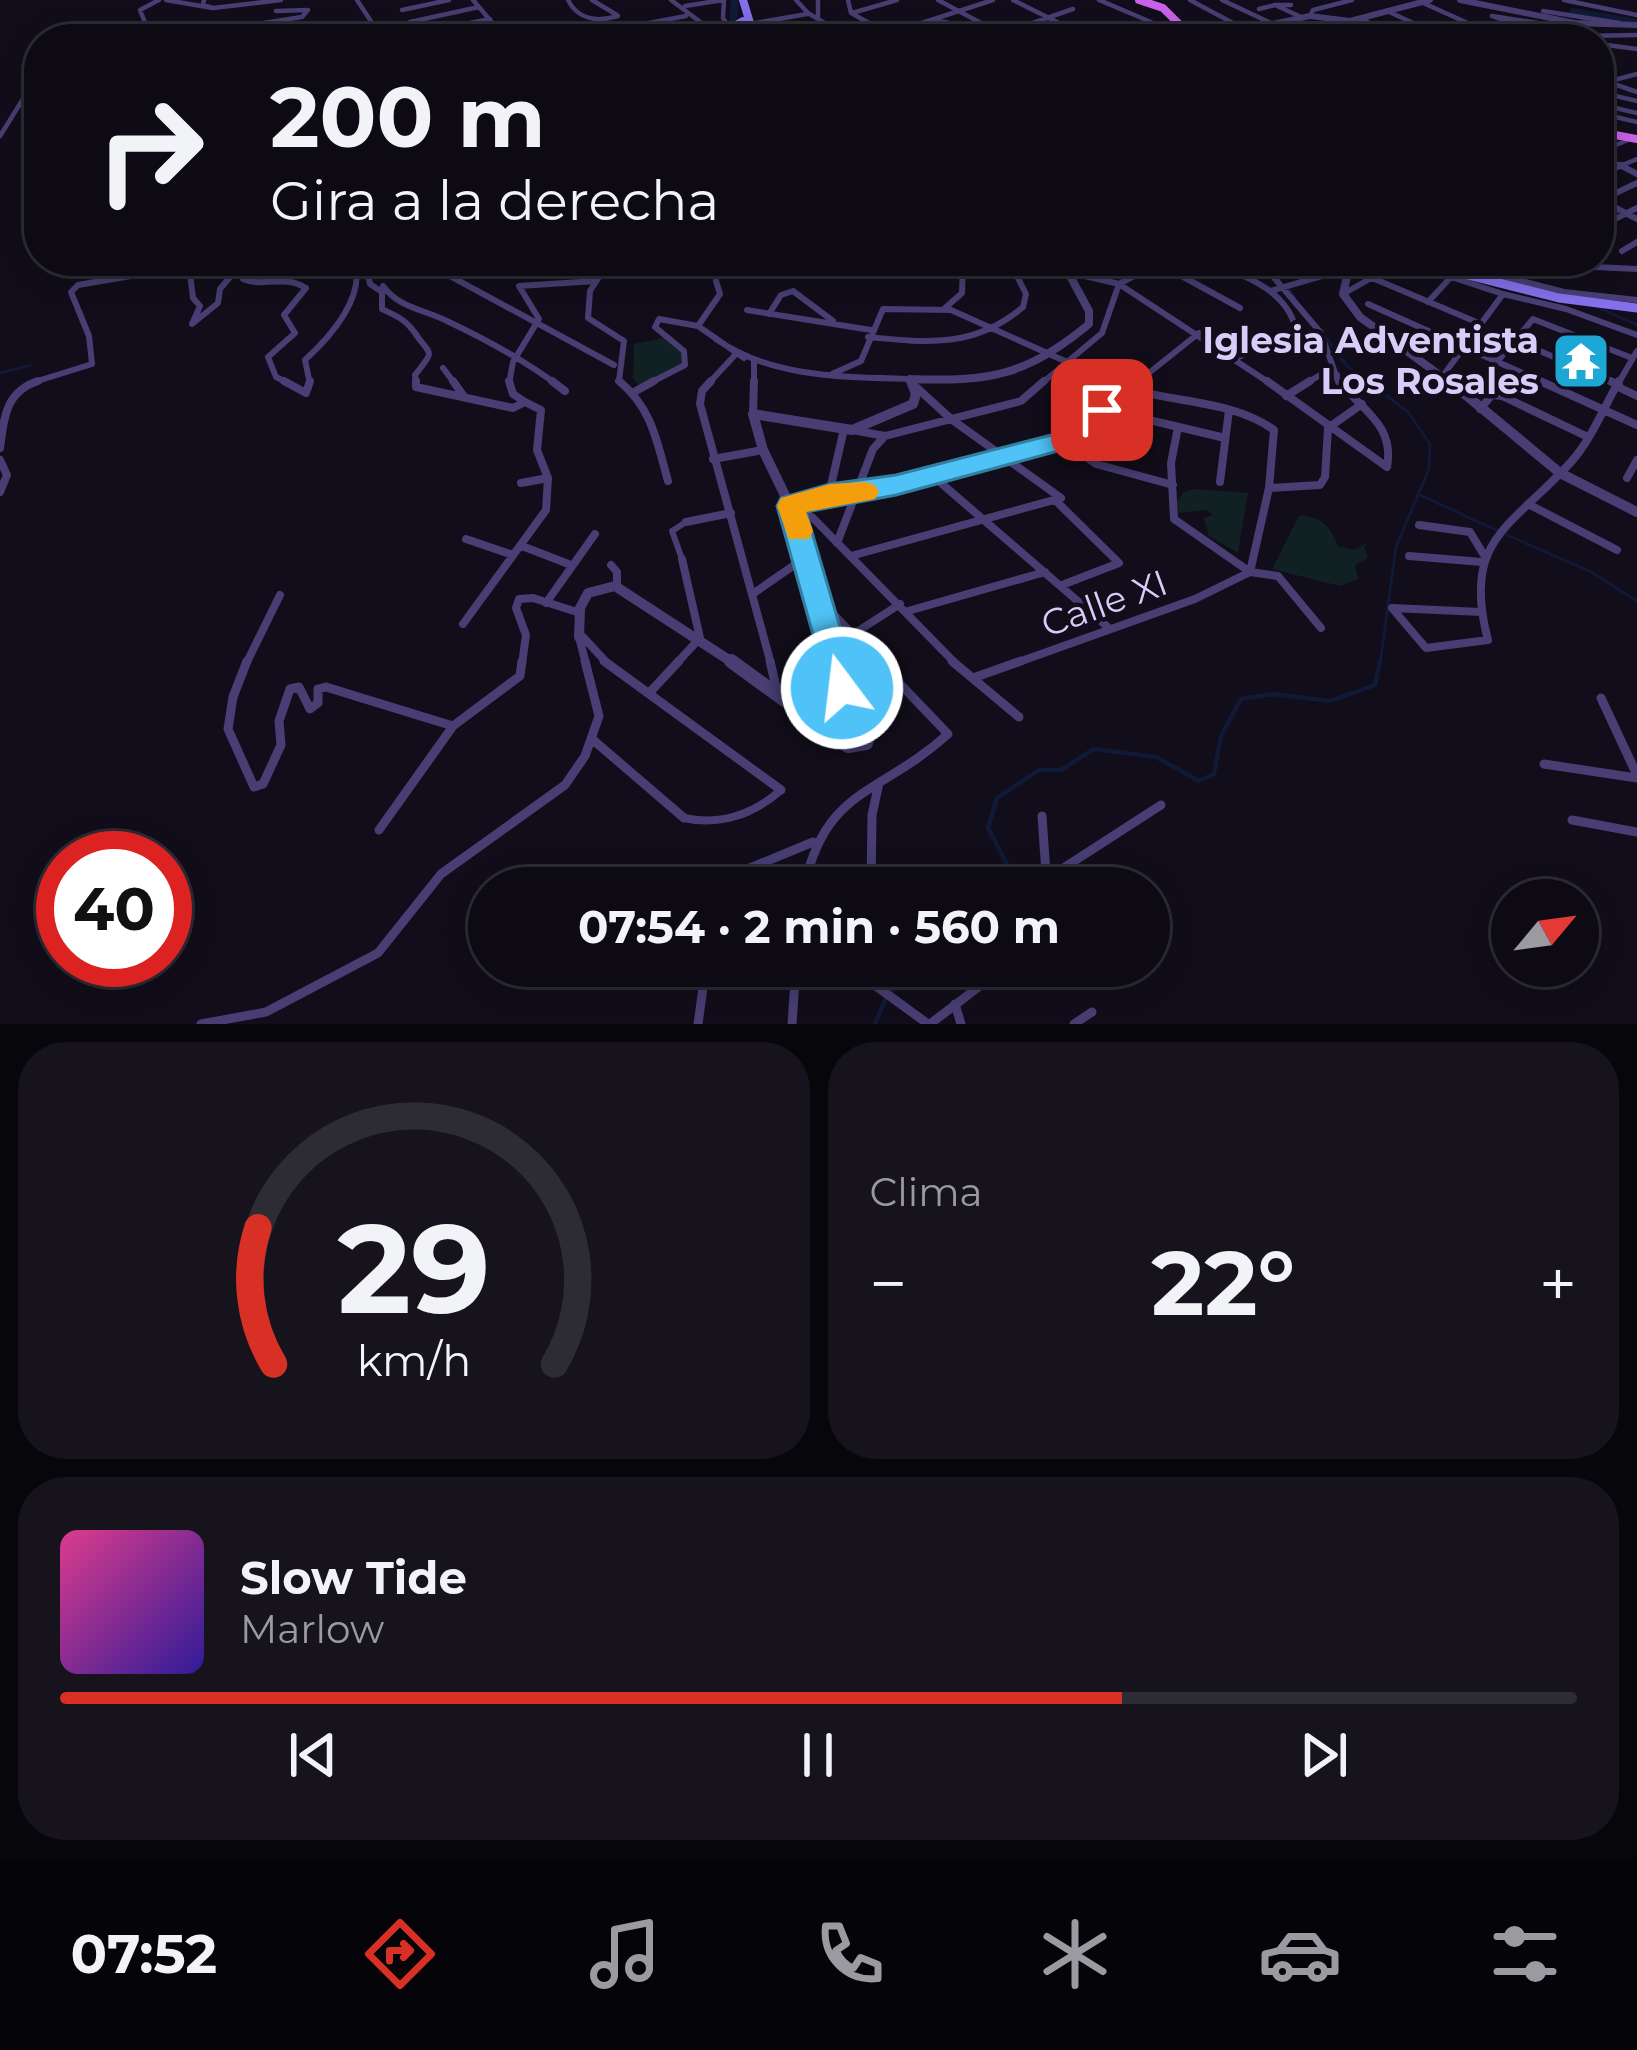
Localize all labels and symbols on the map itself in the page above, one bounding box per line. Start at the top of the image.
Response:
place label: Iglesia Adventista Los Rosales [1202,318,1539,403]
temple icon: Iglesia Adventista Los Rosales [1550,330,1612,392]
pin [1051,359,1153,461]
street label: Calle XI [1035,560,1173,646]
position arrow [779,625,905,751]
speed limit sign: 40 [36,831,192,987]
north arrow [1491,879,1599,987]

